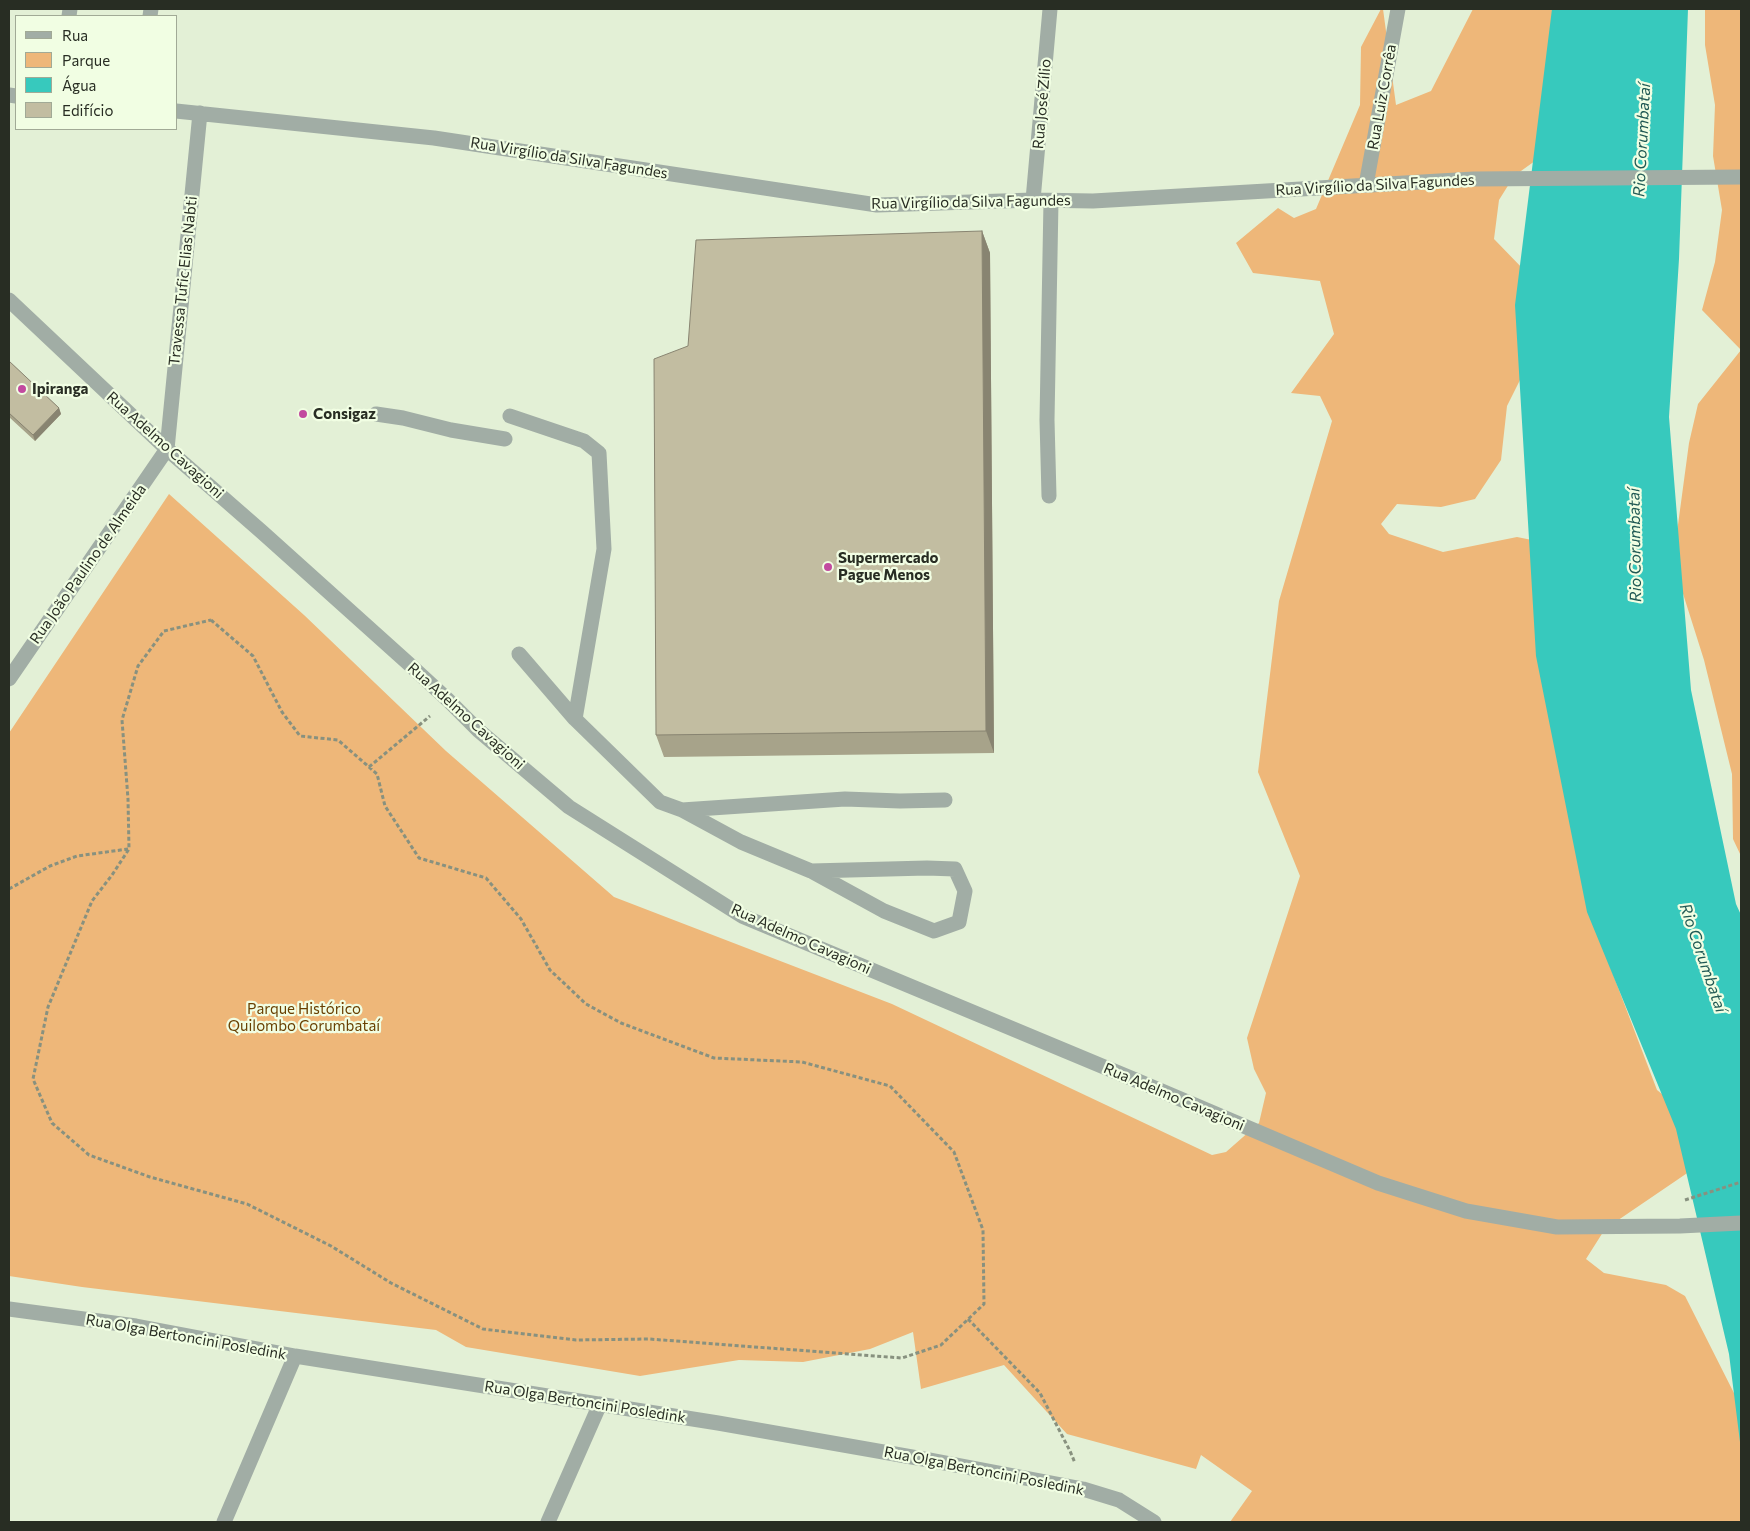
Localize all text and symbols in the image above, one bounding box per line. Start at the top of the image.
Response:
legend [15,15,178,130]
text: Rua [62,26,88,44]
street label: Rua Luiz Corrêa [1364,43,1400,151]
text: Parque [62,51,110,69]
street label: Rua José Zílio [1029,58,1055,150]
text: Água [62,76,96,94]
water label: Rio Corumbataí [1629,83,1655,197]
text: Edifício [62,101,113,119]
street label: Rua Virgílio da Silva Fagundes [469,134,669,182]
street label: Rua Virgílio da Silva Fagundes [1275,171,1475,199]
street label: Rua Virgílio da Silva Fagundes [871,191,1071,213]
street label: Travessa Tufic Elias Nabti [165,195,201,367]
place label: Ipiranga [32,380,88,398]
marker: Ipiranga [16,383,28,395]
street label: Rua Adelmo Cavagioni [103,388,227,502]
place label: Consigaz [313,405,376,423]
marker: Consigaz [297,408,309,420]
street label: Rua João Paulino de Almeida [26,481,150,647]
water label: Rio Corumbataí [1624,488,1646,602]
place label: Supermercado Pague Menos [838,549,938,584]
marker: Supermercado Pague Menos [822,561,834,573]
street label: Rua Adelmo Cavagioni [404,659,528,773]
street label: Rua Adelmo Cavagioni [728,900,874,978]
water label: Rio Corumbataí [1675,901,1731,1015]
park label: Parque Histórico Quilombo Corumbataí [228,1000,380,1035]
street label: Rua Adelmo Cavagioni [1101,1059,1247,1135]
street label: Rua Olga Bertoncini Posledink [84,1310,288,1364]
street label: Rua Olga Bertoncini Posledink [483,1377,687,1427]
street label: Rua Olga Bertoncini Posledink [882,1443,1086,1499]

